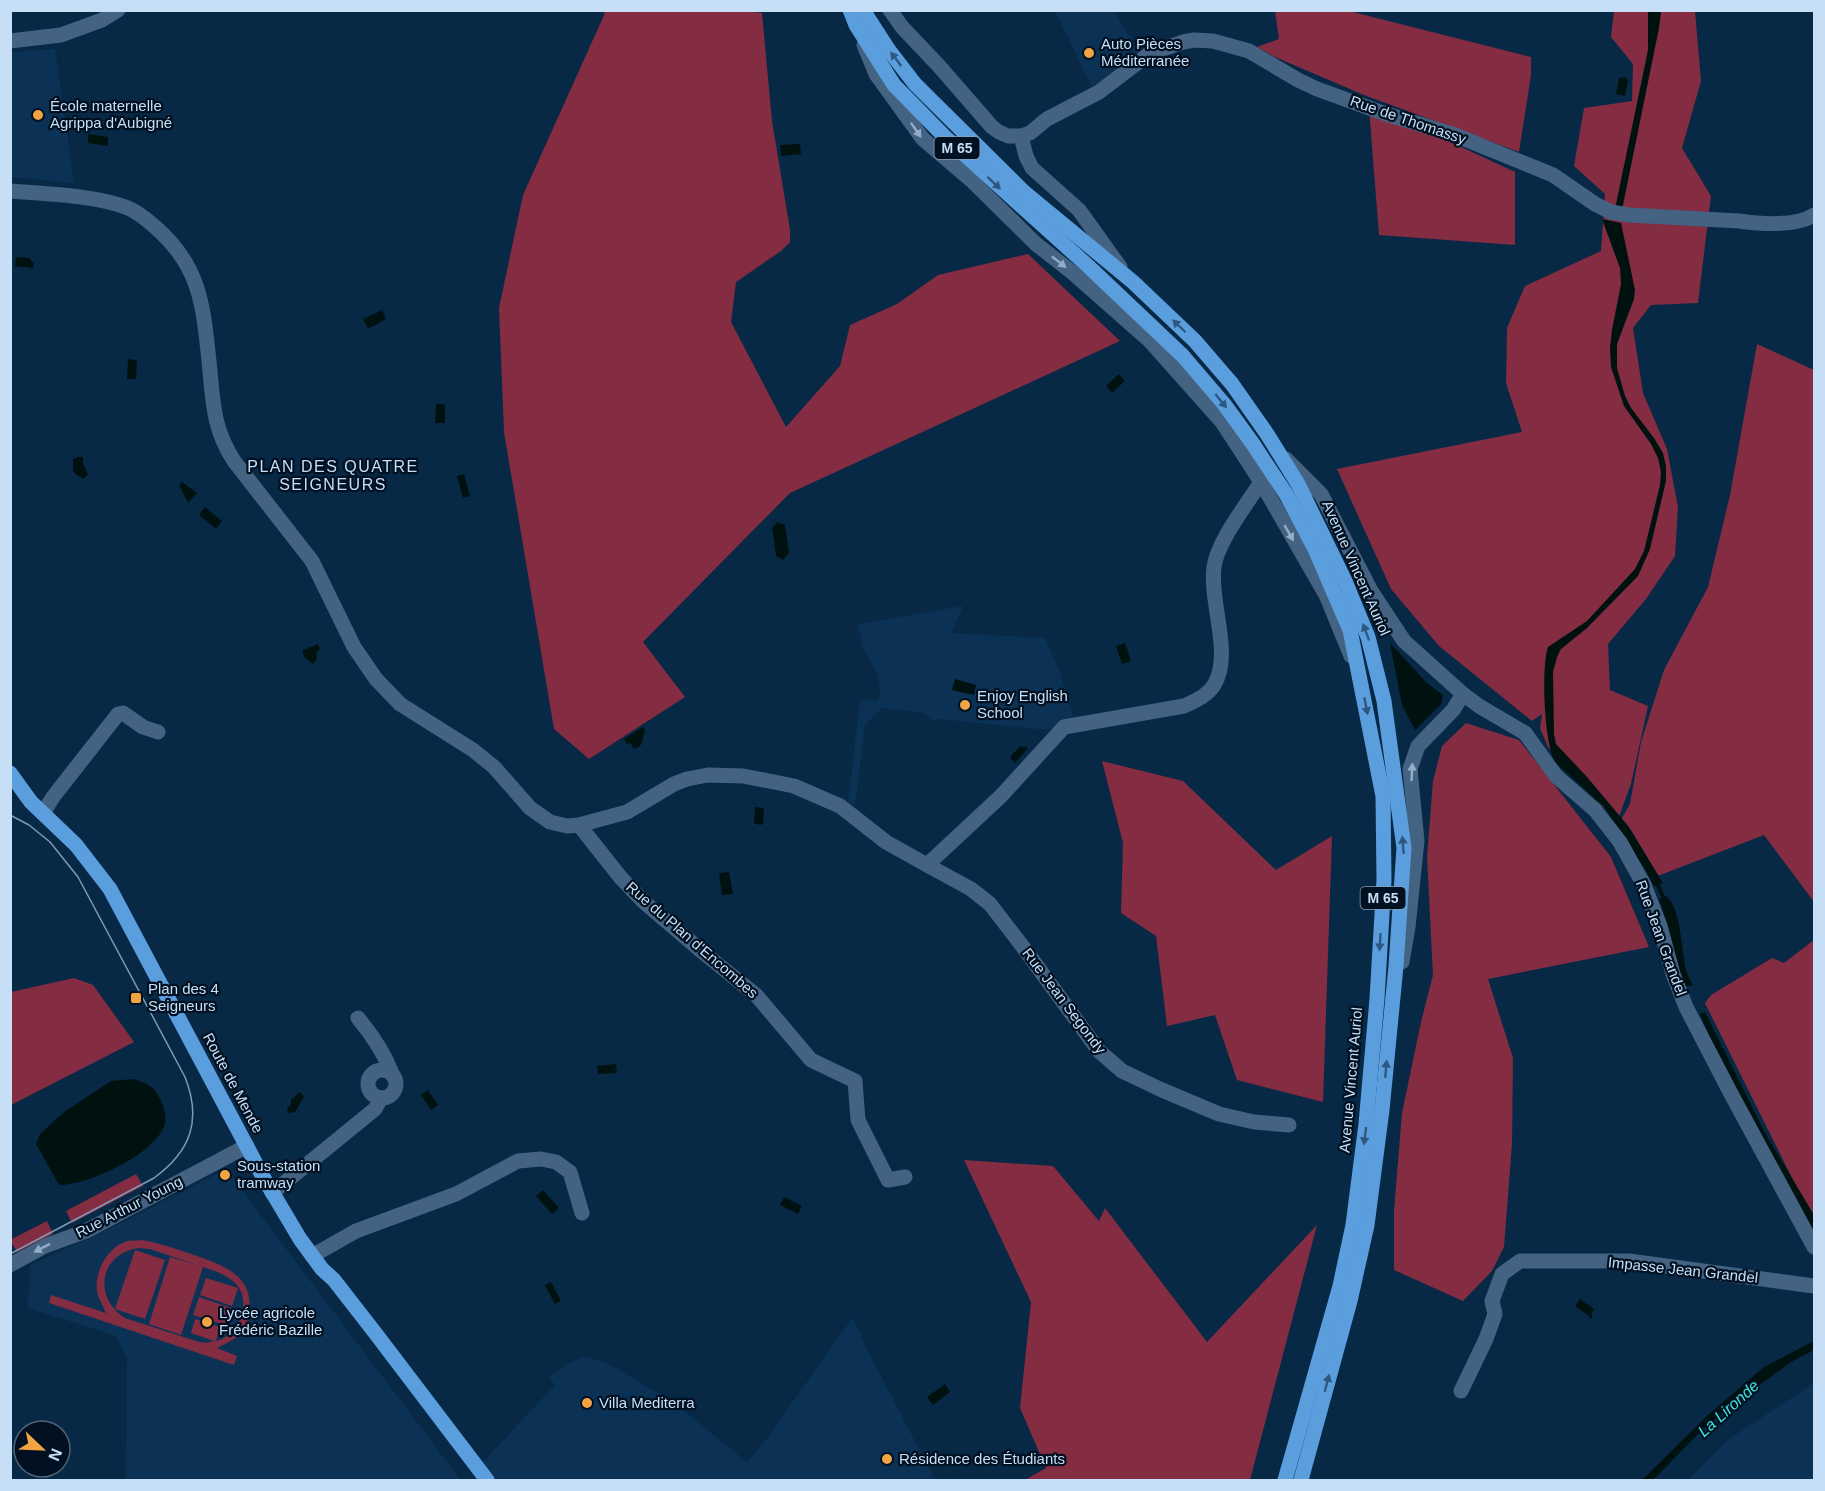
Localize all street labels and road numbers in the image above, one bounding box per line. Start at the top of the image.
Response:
street label: Rue de Thomassy [1348,92,1469,147]
road number: M 65 [934,137,980,159]
street label: Avenue Vincent Auriol [1319,498,1394,638]
street label: Rue du Plan d'Encombes [623,878,762,1001]
street label: Rue Jean Grandel [1633,878,1690,998]
road number: M 65 [1360,887,1406,909]
street label: Rue Jean Segondy [1019,945,1110,1057]
street label: Avenue Vincent Auriol [1336,1006,1365,1154]
street label: Route de Mende [200,1030,267,1136]
street label: Rue Arthur Young [73,1172,185,1241]
street label: Impasse Jean Grandel [1607,1253,1759,1286]

